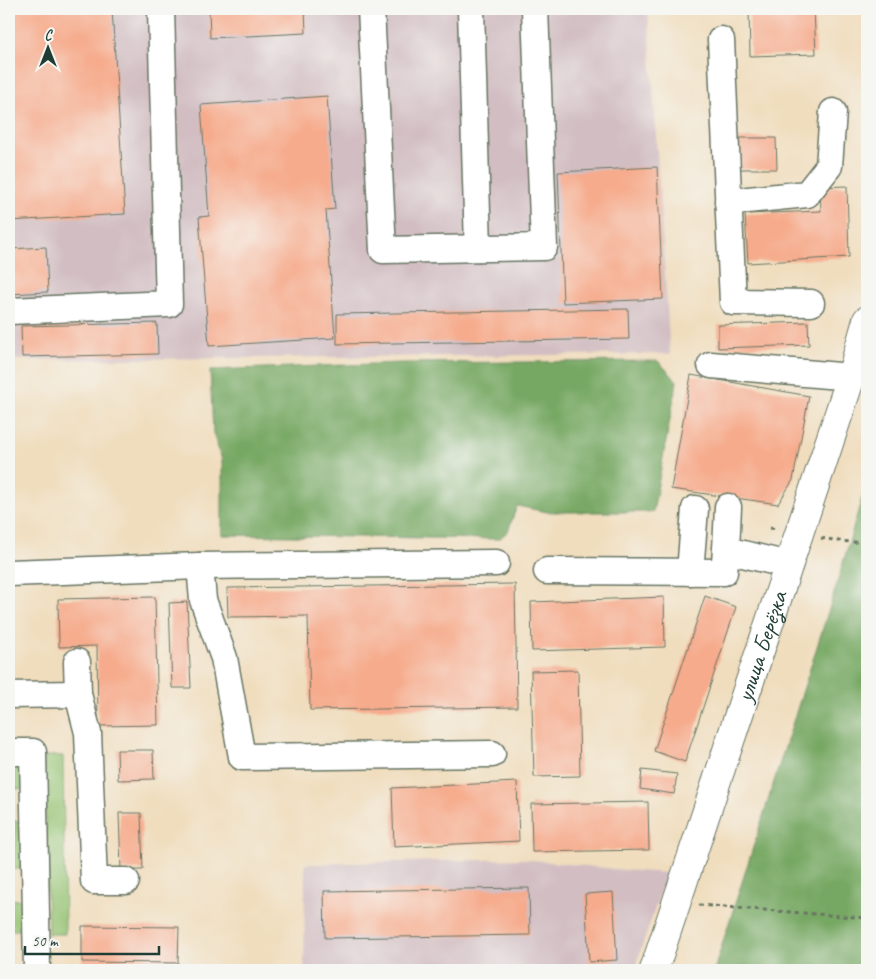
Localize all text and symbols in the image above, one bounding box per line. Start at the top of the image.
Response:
north arrow [22,22,72,72]
text: С [45,27,54,44]
street label: улица Берёзка [729,586,794,707]
scale bar [25,924,159,956]
text: 50 m [32,932,59,951]

